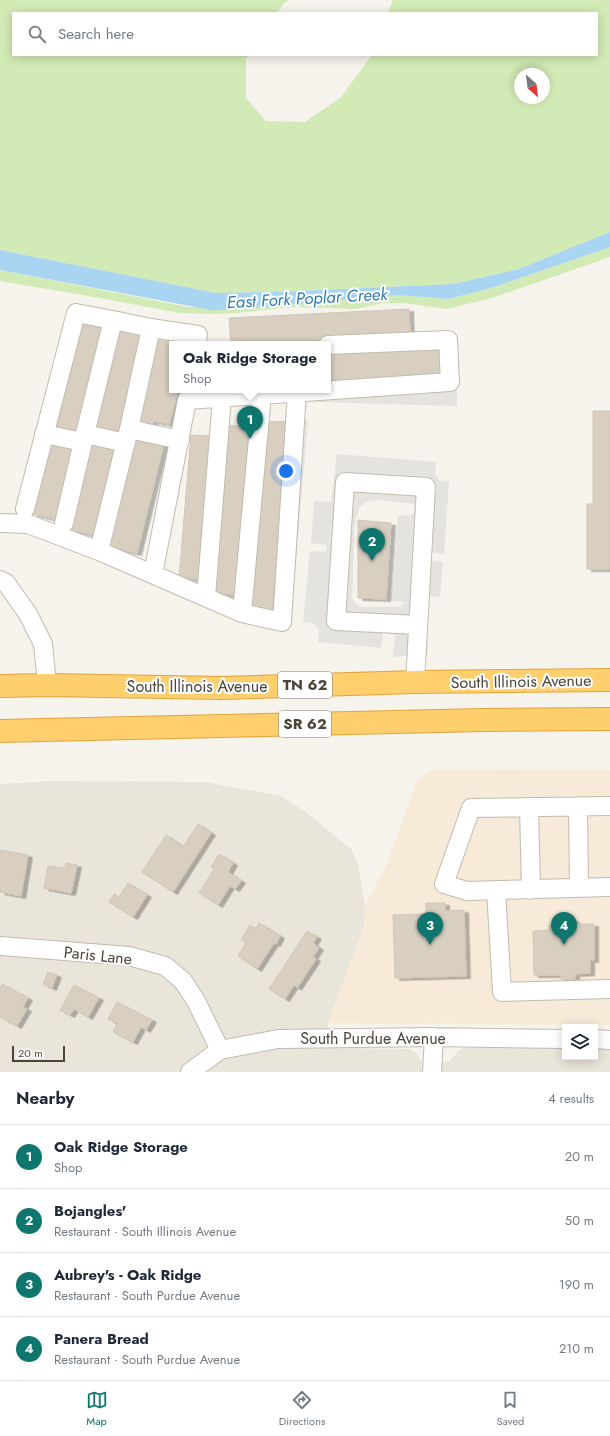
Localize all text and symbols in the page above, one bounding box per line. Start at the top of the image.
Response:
search box [12,12,598,56]
icon: search [26,23,48,45]
text: Search here [58,23,134,45]
north arrow [514,68,550,104]
water label: East Fork Poplar Creek [226,282,389,314]
popup [169,341,331,393]
text: Oak Ridge Storage [183,347,317,369]
text: Shop [183,369,212,388]
pin: 1 [237,406,263,439]
your location [276,461,296,481]
pin: 2 [359,528,385,561]
street label: South Illinois Avenue [450,669,592,694]
road number: TN 62 [278,672,332,698]
street label: South Illinois Avenue [127,675,267,698]
road number: SR 62 [279,711,331,737]
pin: 3 [417,912,443,945]
pin: 4 [551,912,577,945]
street label: Paris Lane [63,940,133,971]
map controls [562,1024,598,1060]
button: layers [562,1024,598,1060]
street label: South Purdue Avenue [300,1027,446,1050]
scale bar [12,1044,65,1063]
text: 20 m [18,1045,43,1061]
text: Nearby [16,1086,74,1110]
text: 4 results [548,1089,594,1108]
text: Oak Ridge Storage [54,1136,188,1158]
text: 1 [26,1147,32,1166]
text: 20 m [565,1147,594,1166]
text: Shop [54,1158,82,1177]
text: Bojangles' [54,1200,126,1222]
text: 2 [25,1211,33,1230]
text: 50 m [565,1211,594,1230]
text: Restaurant · South Illinois Avenue [54,1222,236,1241]
text: Aubrey's - Oak Ridge [54,1264,201,1286]
text: 3 [25,1275,33,1294]
text: 190 m [559,1275,594,1294]
text: Restaurant · South Purdue Avenue [54,1286,240,1305]
text: Panera Bread [54,1328,149,1350]
text: 4 [24,1339,34,1358]
text: 210 m [559,1339,594,1358]
text: Restaurant · South Purdue Avenue [54,1350,240,1369]
tab: Map [86,1389,108,1429]
tab: Directions [279,1389,325,1429]
tab: Saved [497,1389,524,1429]

